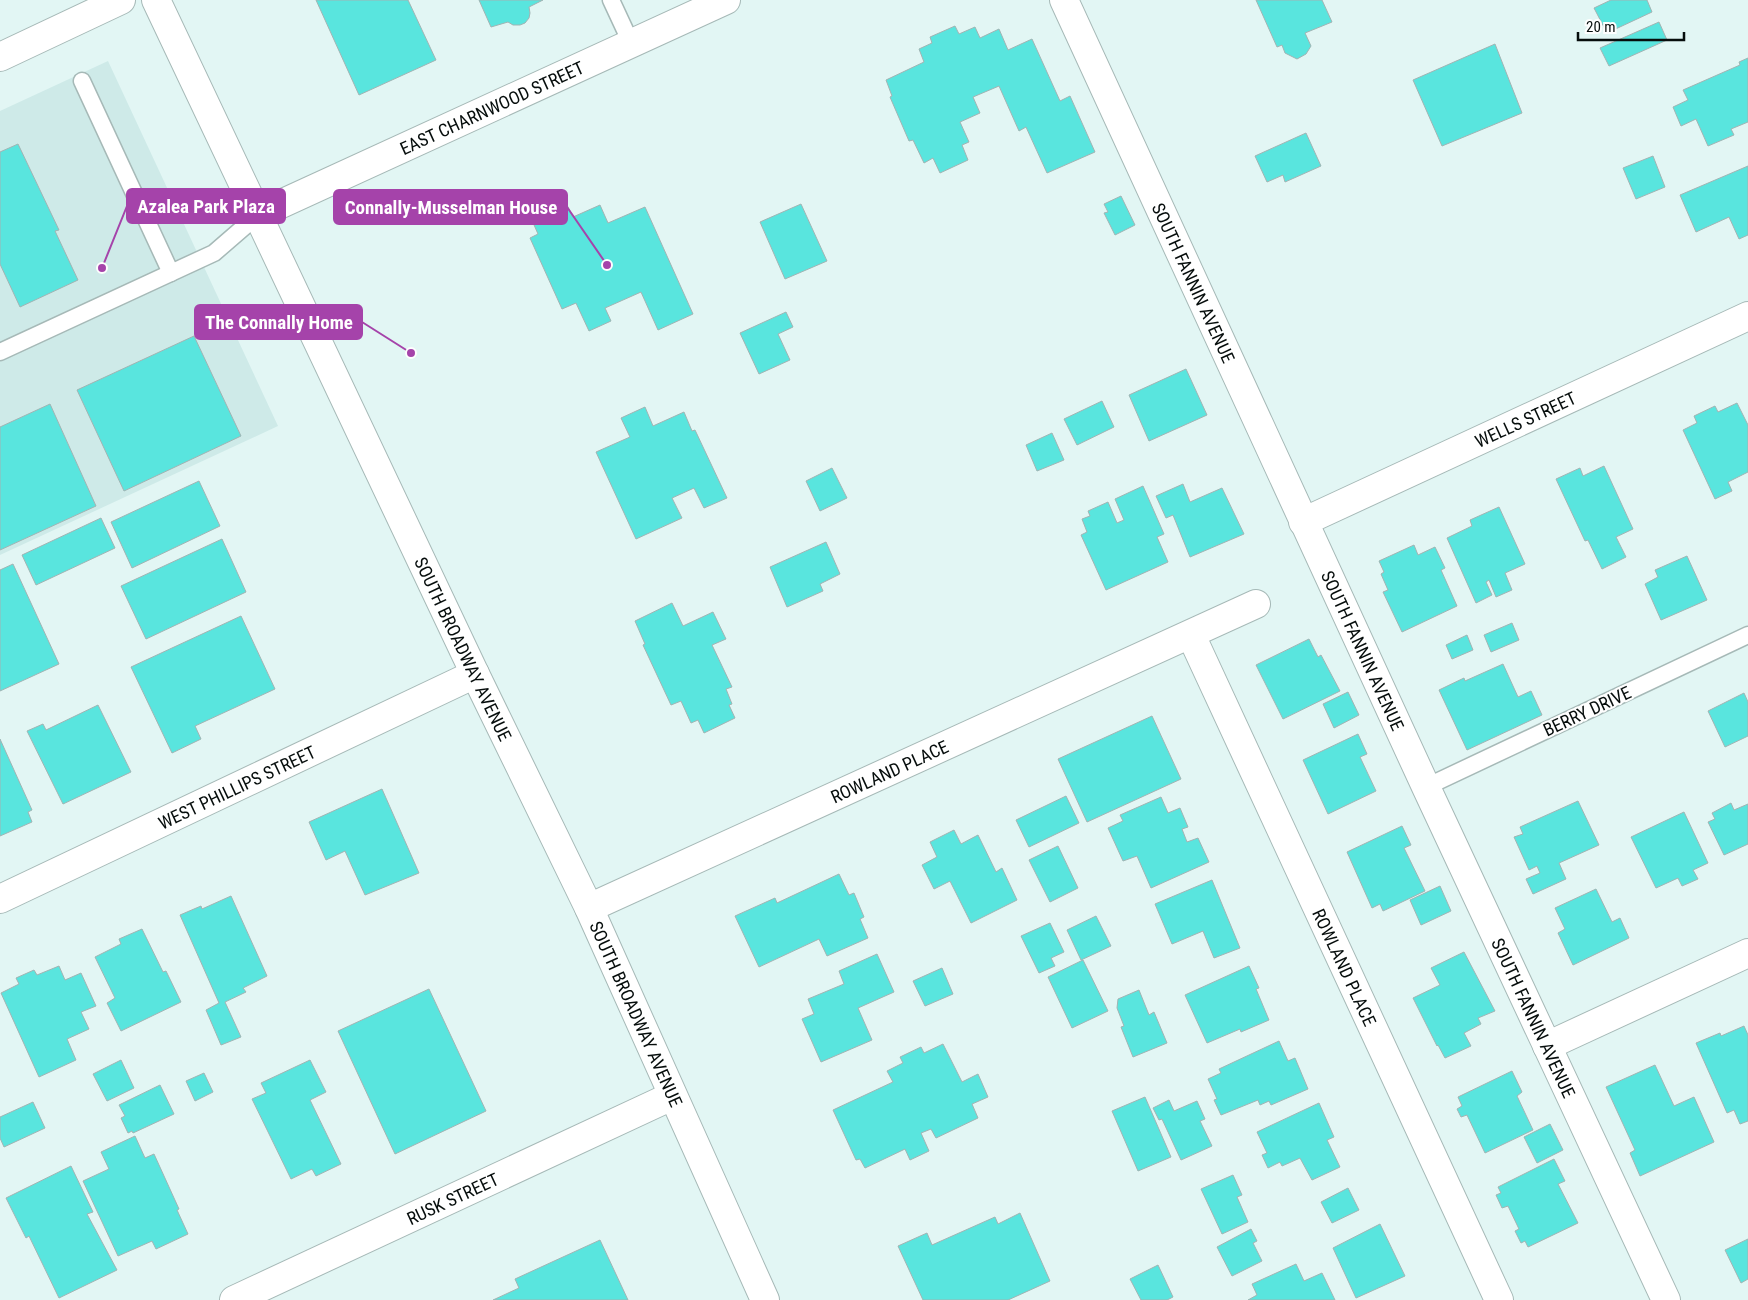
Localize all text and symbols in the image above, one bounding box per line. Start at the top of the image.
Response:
scale bar [1578,10,1684,42]
text: 20 m [1586,18,1616,36]
street label: EAST CHARNWOOD STREET [396,56,587,159]
callout: Azalea Park Plaza [127,189,285,223]
callout: Connally-Musselman House [334,190,567,224]
text: Azalea Park Plaza [137,195,275,218]
text: Connally-Musselman House [345,196,557,219]
street label: SOUTH FANNIN AVENUE [1148,199,1240,366]
callout: The Connally Home [195,305,362,339]
text: The Connally Home [205,311,353,334]
street label: WELLS STREET [1471,387,1579,452]
street label: SOUTH BROADWAY AVENUE [411,554,516,744]
street label: SOUTH FANNIN AVENUE [1317,567,1409,734]
street label: BERRY DRIVE [1540,682,1634,740]
street label: ROWLAND PLACE [827,735,951,807]
street label: WEST PHILLIPS STREET [155,741,319,833]
street label: ROWLAND PLACE [1309,905,1381,1029]
street label: SOUTH BROADWAY AVENUE [586,918,687,1110]
street label: SOUTH FANNIN AVENUE [1488,935,1580,1101]
street label: RUSK STREET [403,1168,502,1229]

